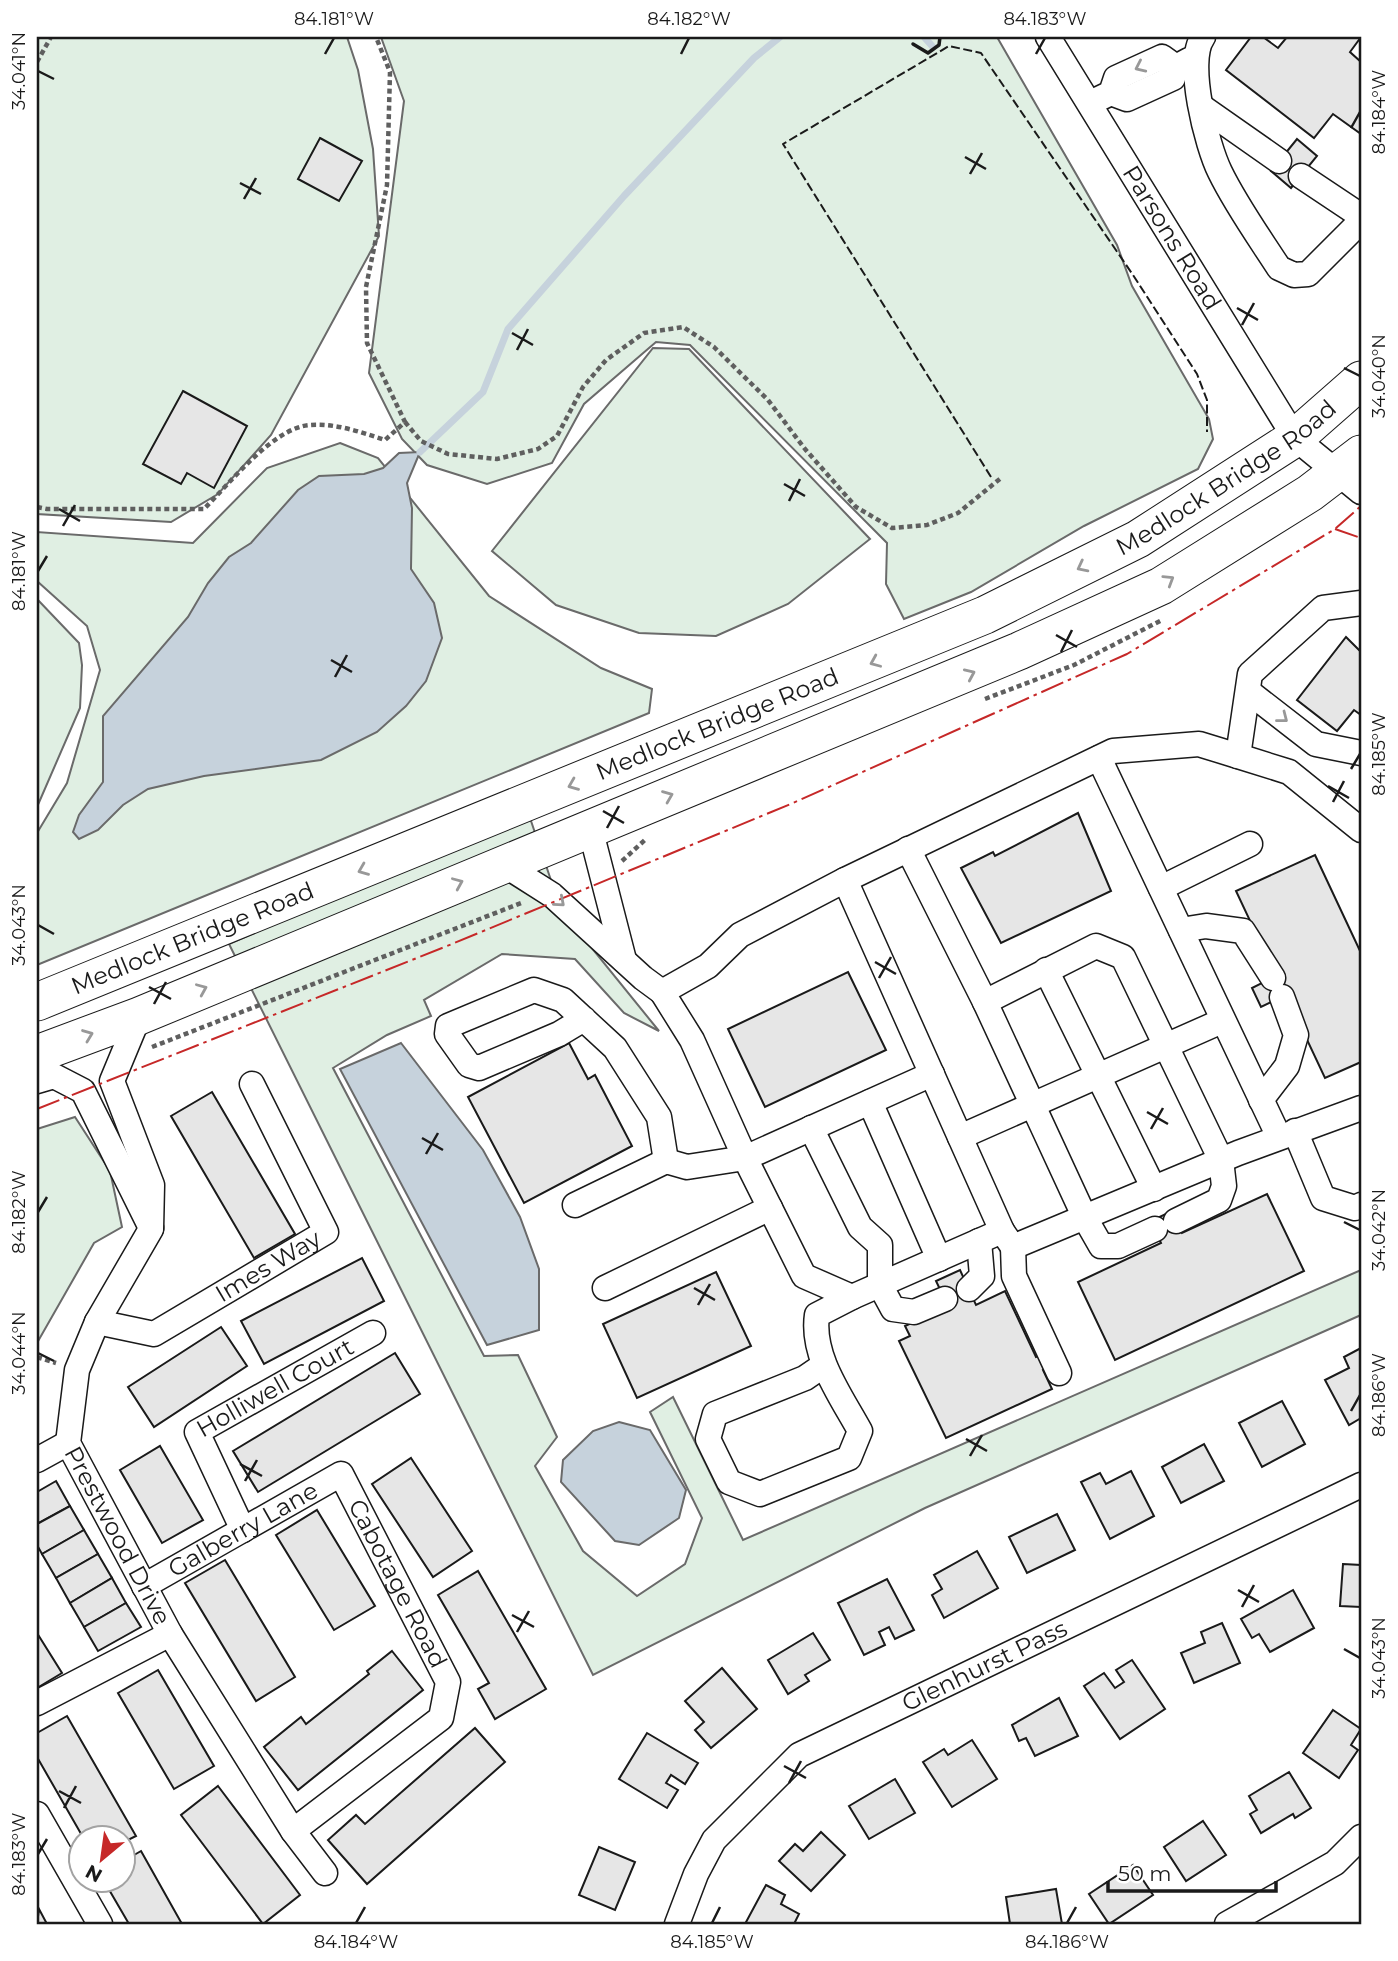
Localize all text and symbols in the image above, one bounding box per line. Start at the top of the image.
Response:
text: 84.181°W [294,8,374,30]
text: 84.182°W [647,8,731,30]
text: 84.183°W [1003,8,1087,30]
text: 34.041°N [8,32,30,110]
one-way arrow [1135,59,1147,73]
text: 84.184°W [1368,70,1390,154]
street label: Parsons Road [1117,160,1228,315]
text: 34.040°N [1368,334,1390,418]
street label: Medlock Bridge Road [1111,394,1342,562]
text: 84.181°W [8,531,30,611]
one-way arrow [1076,559,1089,573]
one-way arrow [1161,576,1174,589]
one-way arrow [869,653,881,667]
street label: Medlock Bridge Road [592,661,843,786]
one-way arrow [962,668,975,682]
one-way arrow [1275,710,1287,723]
text: 84.185°W [1368,712,1390,796]
one-way arrow [568,776,580,790]
one-way arrow [661,791,673,805]
one-way arrow [357,862,369,876]
street label: Medlock Bridge Road [67,876,318,1001]
one-way arrow [450,877,463,891]
text: 34.043°N [8,884,30,966]
one-way arrow [552,894,565,906]
one-way arrow [196,984,208,998]
one-way arrow [82,1029,94,1043]
text: 84.182°W [8,1170,30,1254]
text: 34.042°N [1368,1189,1390,1271]
street label: Imes Way [210,1223,326,1308]
text: 34.044°N [8,1311,30,1395]
street label: Holliwell Court [191,1332,359,1443]
text: 84.186°W [1368,1353,1390,1437]
street label: Prestwood Drive [58,1441,177,1630]
street label: Galberry Lane [163,1475,323,1583]
street label: Cabotage Road [342,1494,453,1673]
street label: Glenhurst Pass [897,1613,1072,1717]
text: 34.043°N [1368,1617,1390,1699]
text: 84.183°W [8,1812,30,1896]
north arrow [66,1825,136,1895]
scale bar [1108,1849,1276,1893]
text: N [82,1860,106,1887]
text: 50 m [1118,1861,1172,1886]
text: 84.184°W [314,1931,398,1953]
text: 84.185°W [670,1931,754,1953]
text: 84.186°W [1025,1931,1109,1953]

